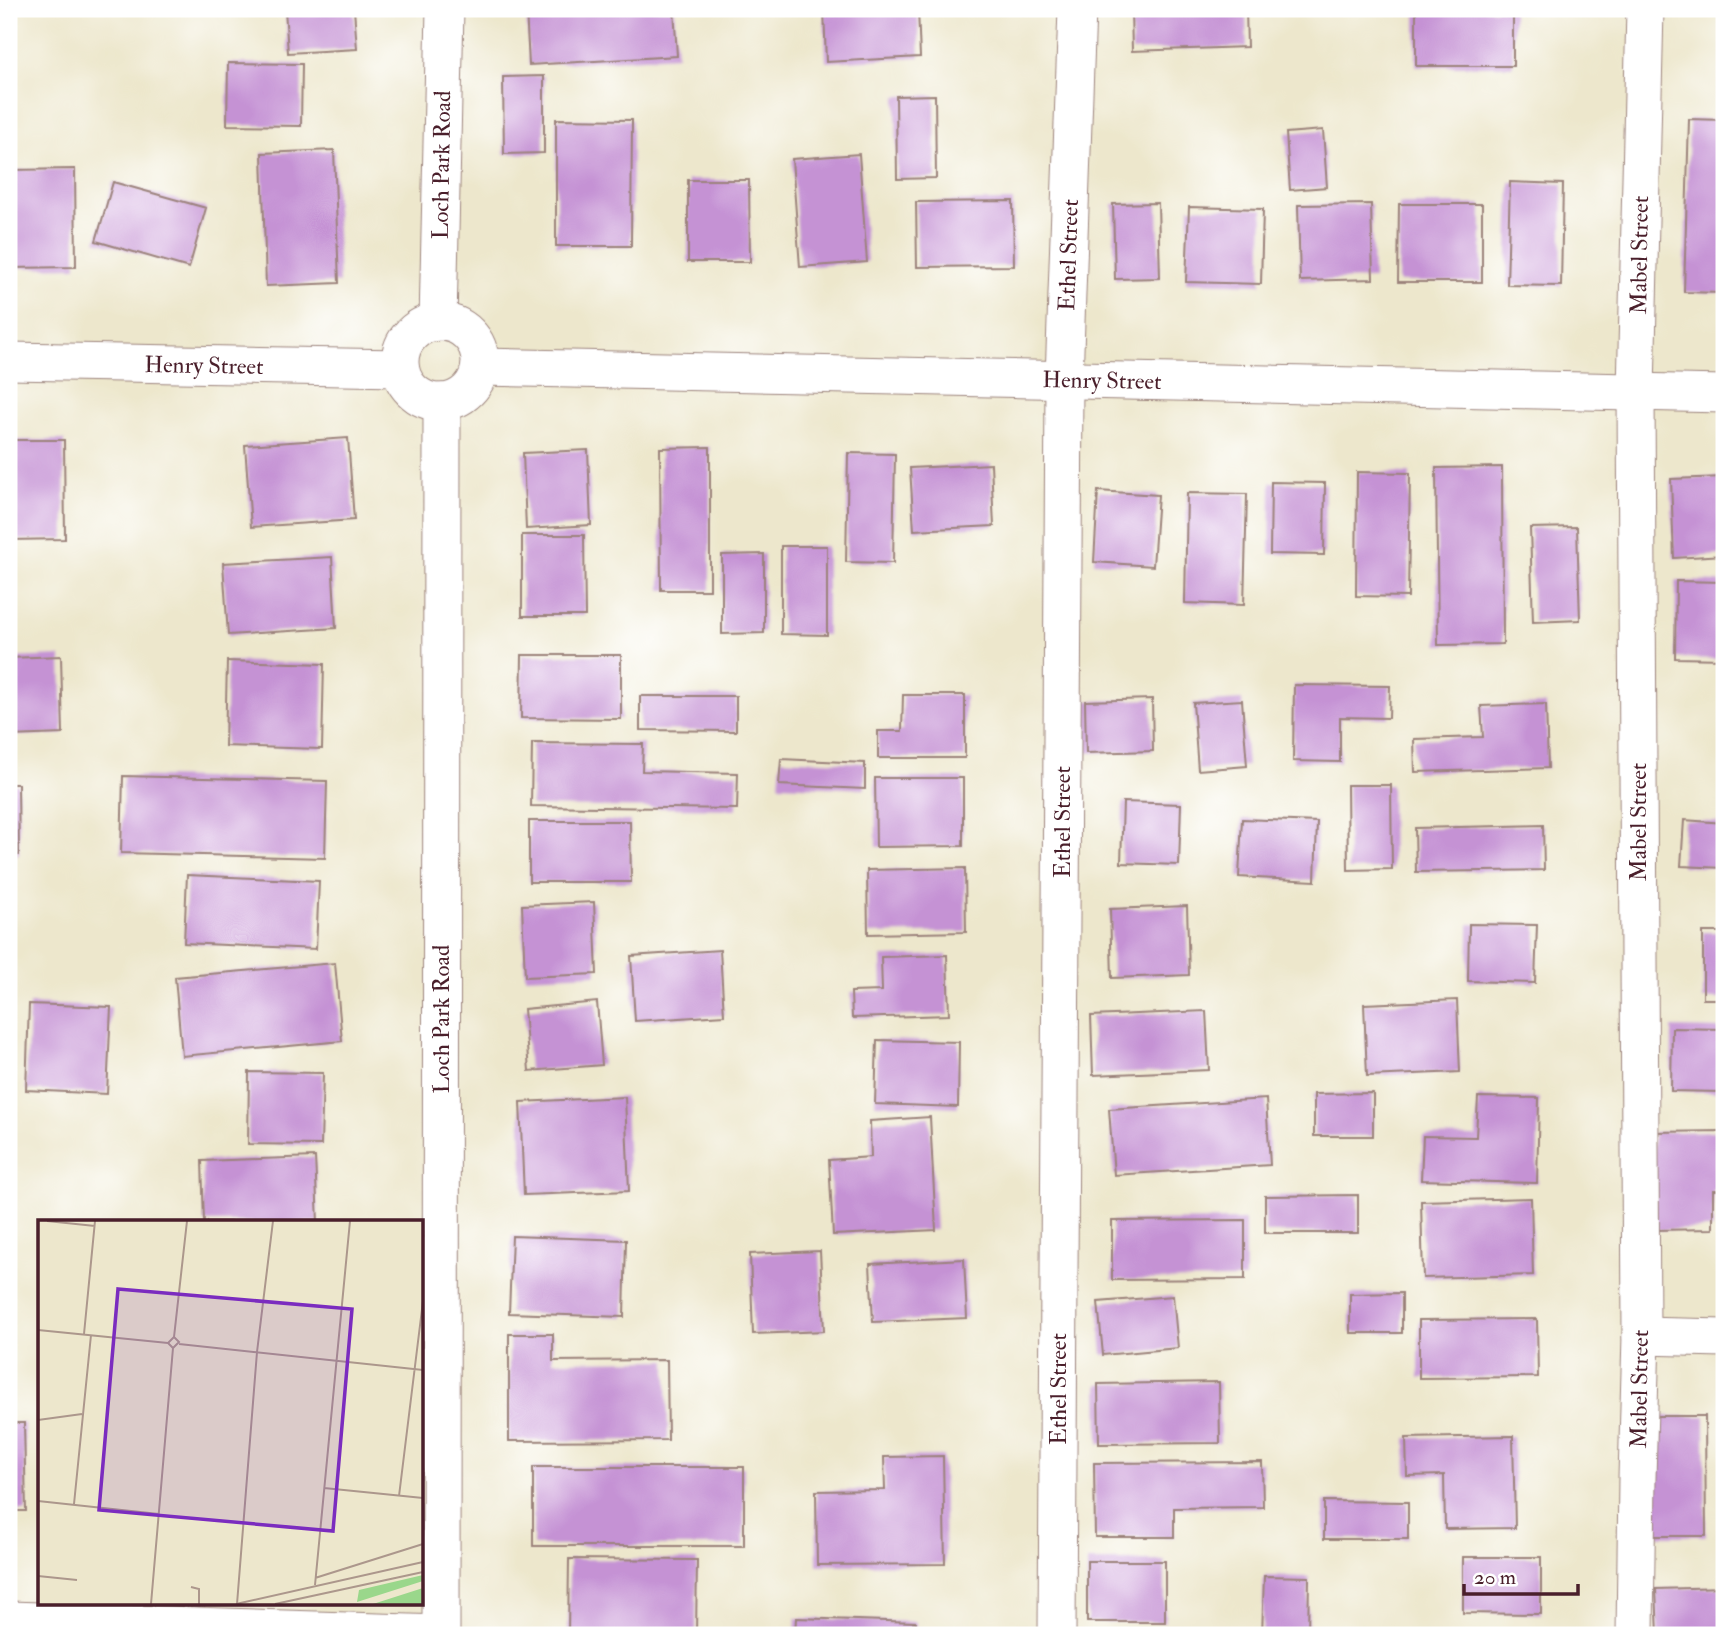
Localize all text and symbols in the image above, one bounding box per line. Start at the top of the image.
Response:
street label: Loch Park Road [426,90,457,240]
street label: Mabel Street [1624,195,1655,315]
street label: Ethel Street [1052,199,1085,311]
street label: Henry Street [144,350,264,381]
street label: Henry Street [1042,365,1162,396]
street label: Mabel Street [1624,763,1653,881]
street label: Ethel Street [1048,766,1077,878]
street label: Loch Park Road [427,945,456,1093]
inset map [38,1220,424,1606]
street label: Mabel Street [1624,1329,1655,1449]
street label: Ethel Street [1044,1333,1073,1445]
scale bar [1464,1553,1577,1597]
text: 20 m [1474,1564,1516,1591]

